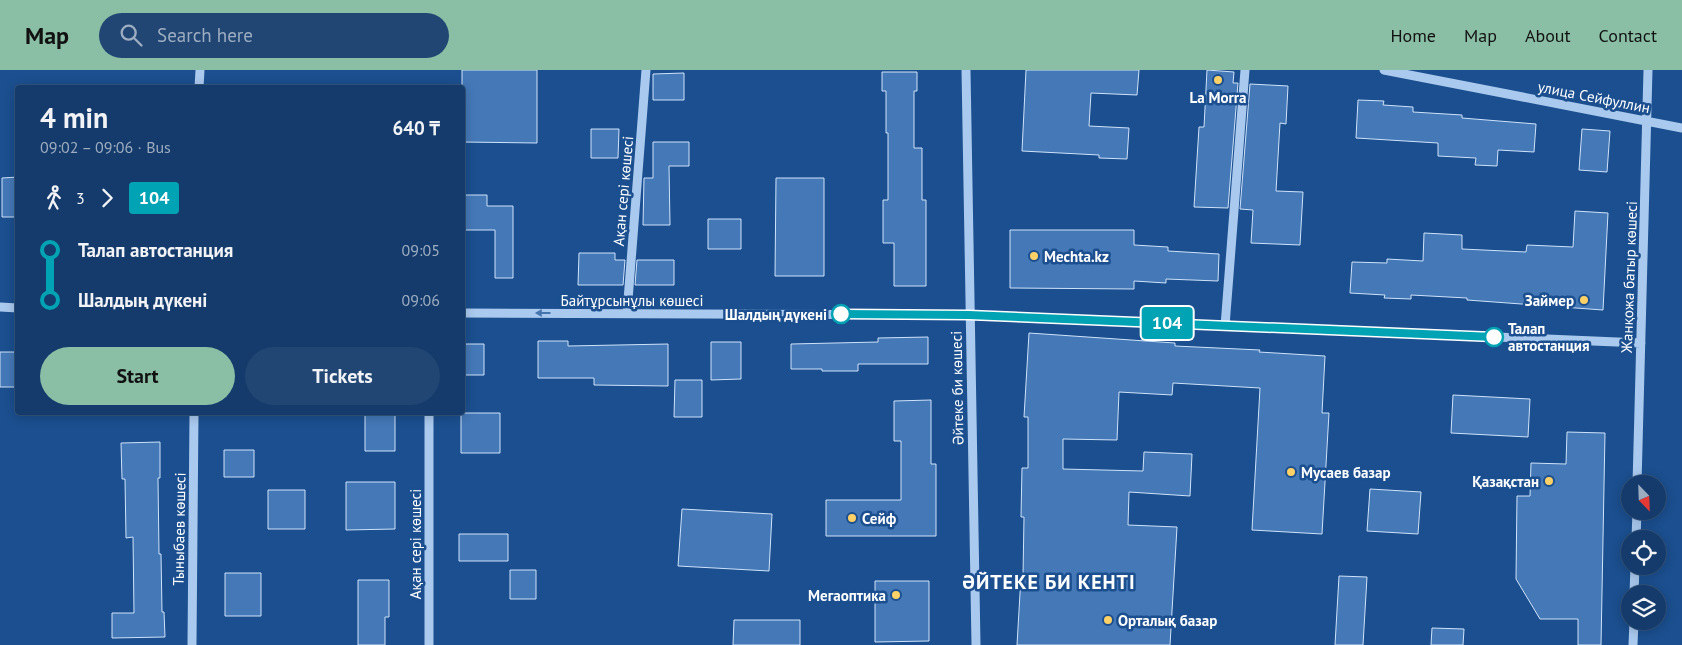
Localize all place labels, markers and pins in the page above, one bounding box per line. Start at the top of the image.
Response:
marker: La Morra [1212,74,1224,86]
place label: La Morra [1190,88,1246,107]
place label: Mechta.kz [1044,247,1109,266]
marker: Mechta.kz [1028,250,1040,262]
place label: Займер [1525,291,1574,310]
marker: Займер [1578,294,1590,306]
marker: Шалдың дүкені [831,304,851,324]
place label: Шалдың дүкені [725,305,827,324]
place label: Талап автостанция [1508,319,1590,355]
marker: Талап автостанция [1484,327,1504,347]
place label: Мусаев базар [1301,463,1391,482]
marker: Мусаев базар [1285,466,1297,478]
place label: Қазақстан [1472,472,1539,491]
marker: Қазақстан [1543,475,1555,487]
place label: Сейф [862,509,897,528]
marker: Сейф [846,512,858,524]
place label: Мегаоптика [808,586,886,605]
marker: Мегаоптика [890,589,902,601]
place label: Орталық базар [1118,611,1217,630]
marker: Орталық базар [1102,614,1114,626]

